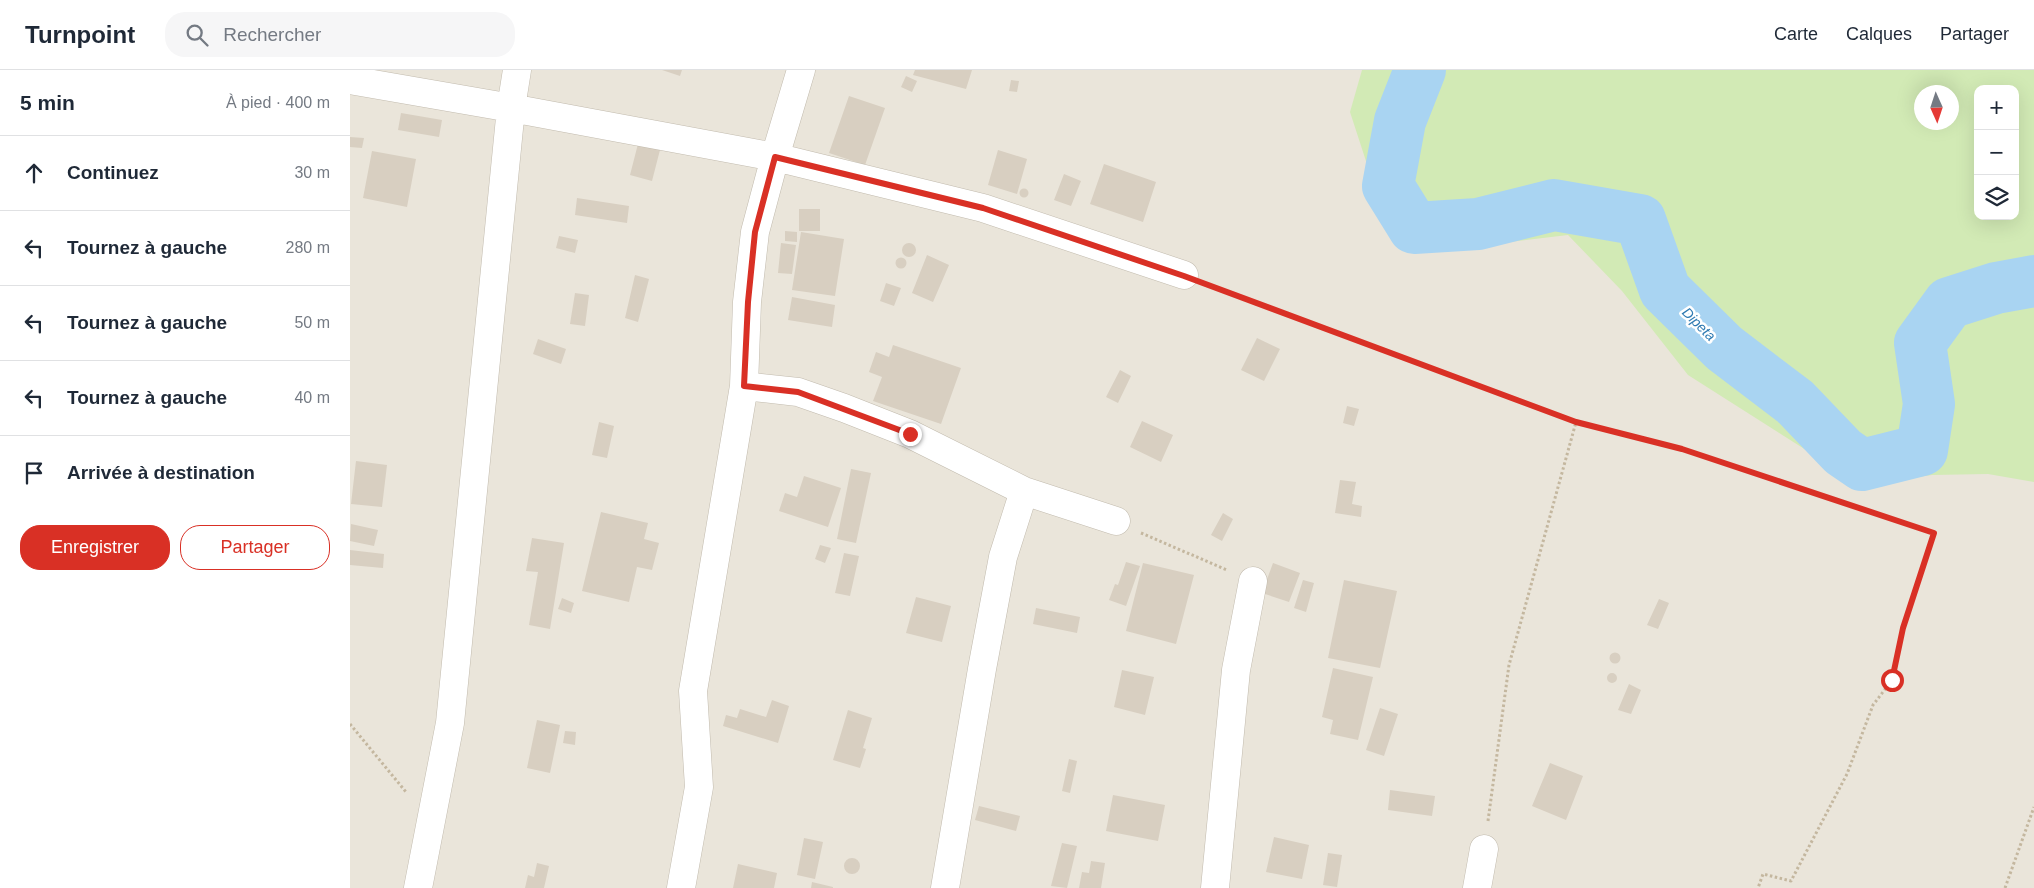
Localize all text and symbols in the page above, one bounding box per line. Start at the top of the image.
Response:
search box [165,12,515,57]
text: Turnpoint [25,21,135,48]
icon: search [183,21,211,49]
text: Rechercher [223,24,321,45]
text: Carte [1774,24,1818,44]
text: Calques [1846,24,1912,44]
text: Partager [1940,24,2009,44]
north arrow [1914,85,1959,130]
map controls [1974,85,2019,220]
button: + [1974,85,2019,130]
text: 5 min [20,91,75,114]
text: À pied · 400 m [226,94,330,111]
button: − [1974,130,2019,175]
icon: ahead [20,159,48,187]
text: Continuez [67,162,159,183]
text: 30 m [294,164,330,181]
button: layers [1974,175,2019,220]
icon: left [20,234,48,262]
text: Tournez à gauche [67,237,227,258]
text: 280 m [286,239,330,256]
water label: Dipeta [1679,304,1719,344]
icon: left [20,309,48,337]
text: Tournez à gauche [67,312,227,333]
text: 50 m [294,314,330,331]
icon: left [20,384,48,412]
text: Tournez à gauche [67,387,227,408]
text: 40 m [294,389,330,406]
route end [899,423,922,446]
icon: arrive [20,459,48,487]
text: Arrivée à destination [67,462,255,483]
button: Enregistrer [20,525,170,570]
button: Partager [180,525,330,570]
route start [1881,669,1904,692]

